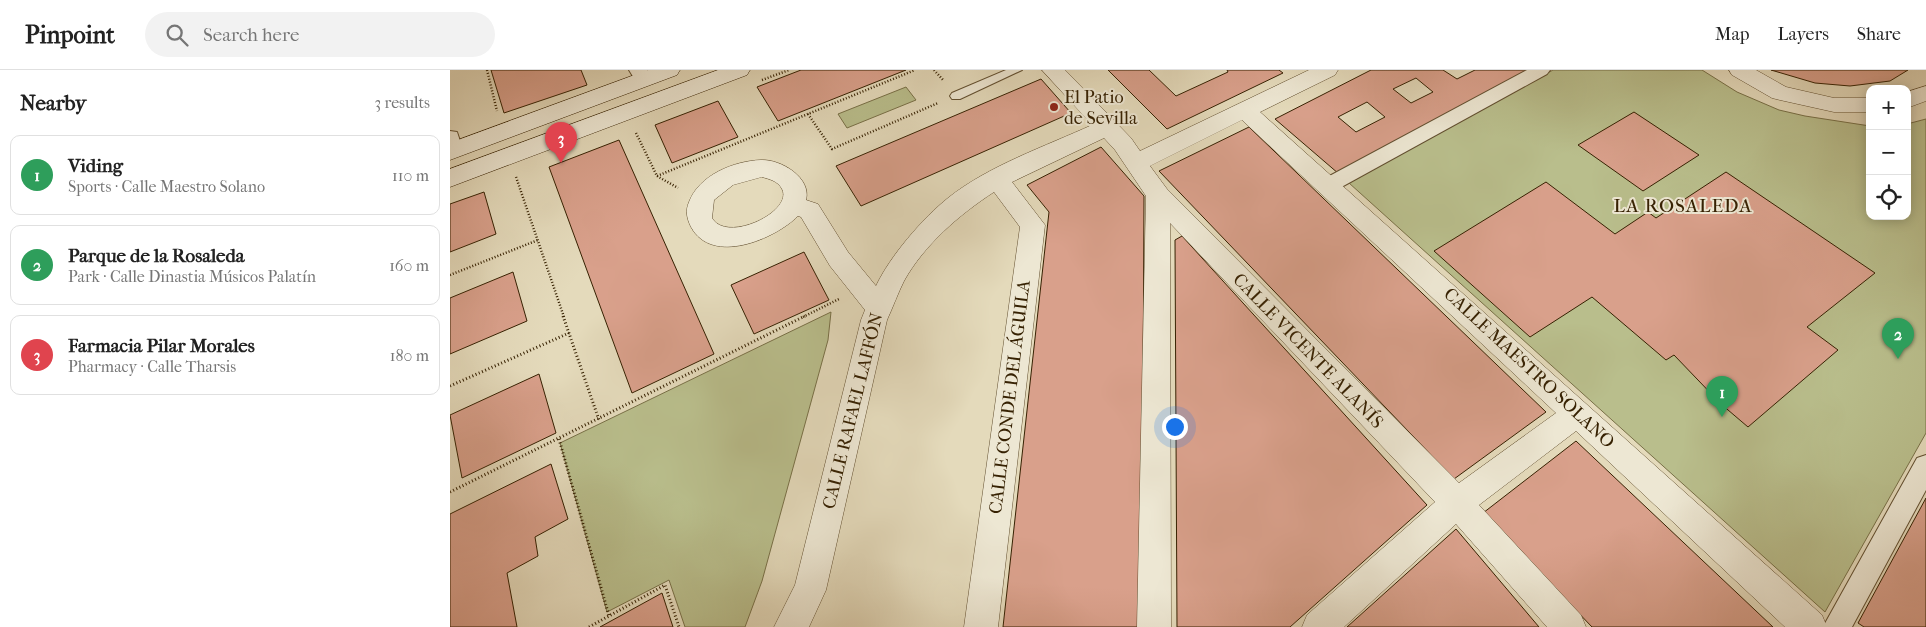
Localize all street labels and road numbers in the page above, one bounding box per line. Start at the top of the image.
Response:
street label: CALLE VICENTE ALANÍS [1229,269,1388,433]
street label: CALLE CONDE DEL ÁGUILA [984,278,1035,515]
street label: CALLE MAESTRO SOLANO [1439,283,1619,453]
street label: CALLE RAFAEL LAFFÓN [816,310,888,511]

